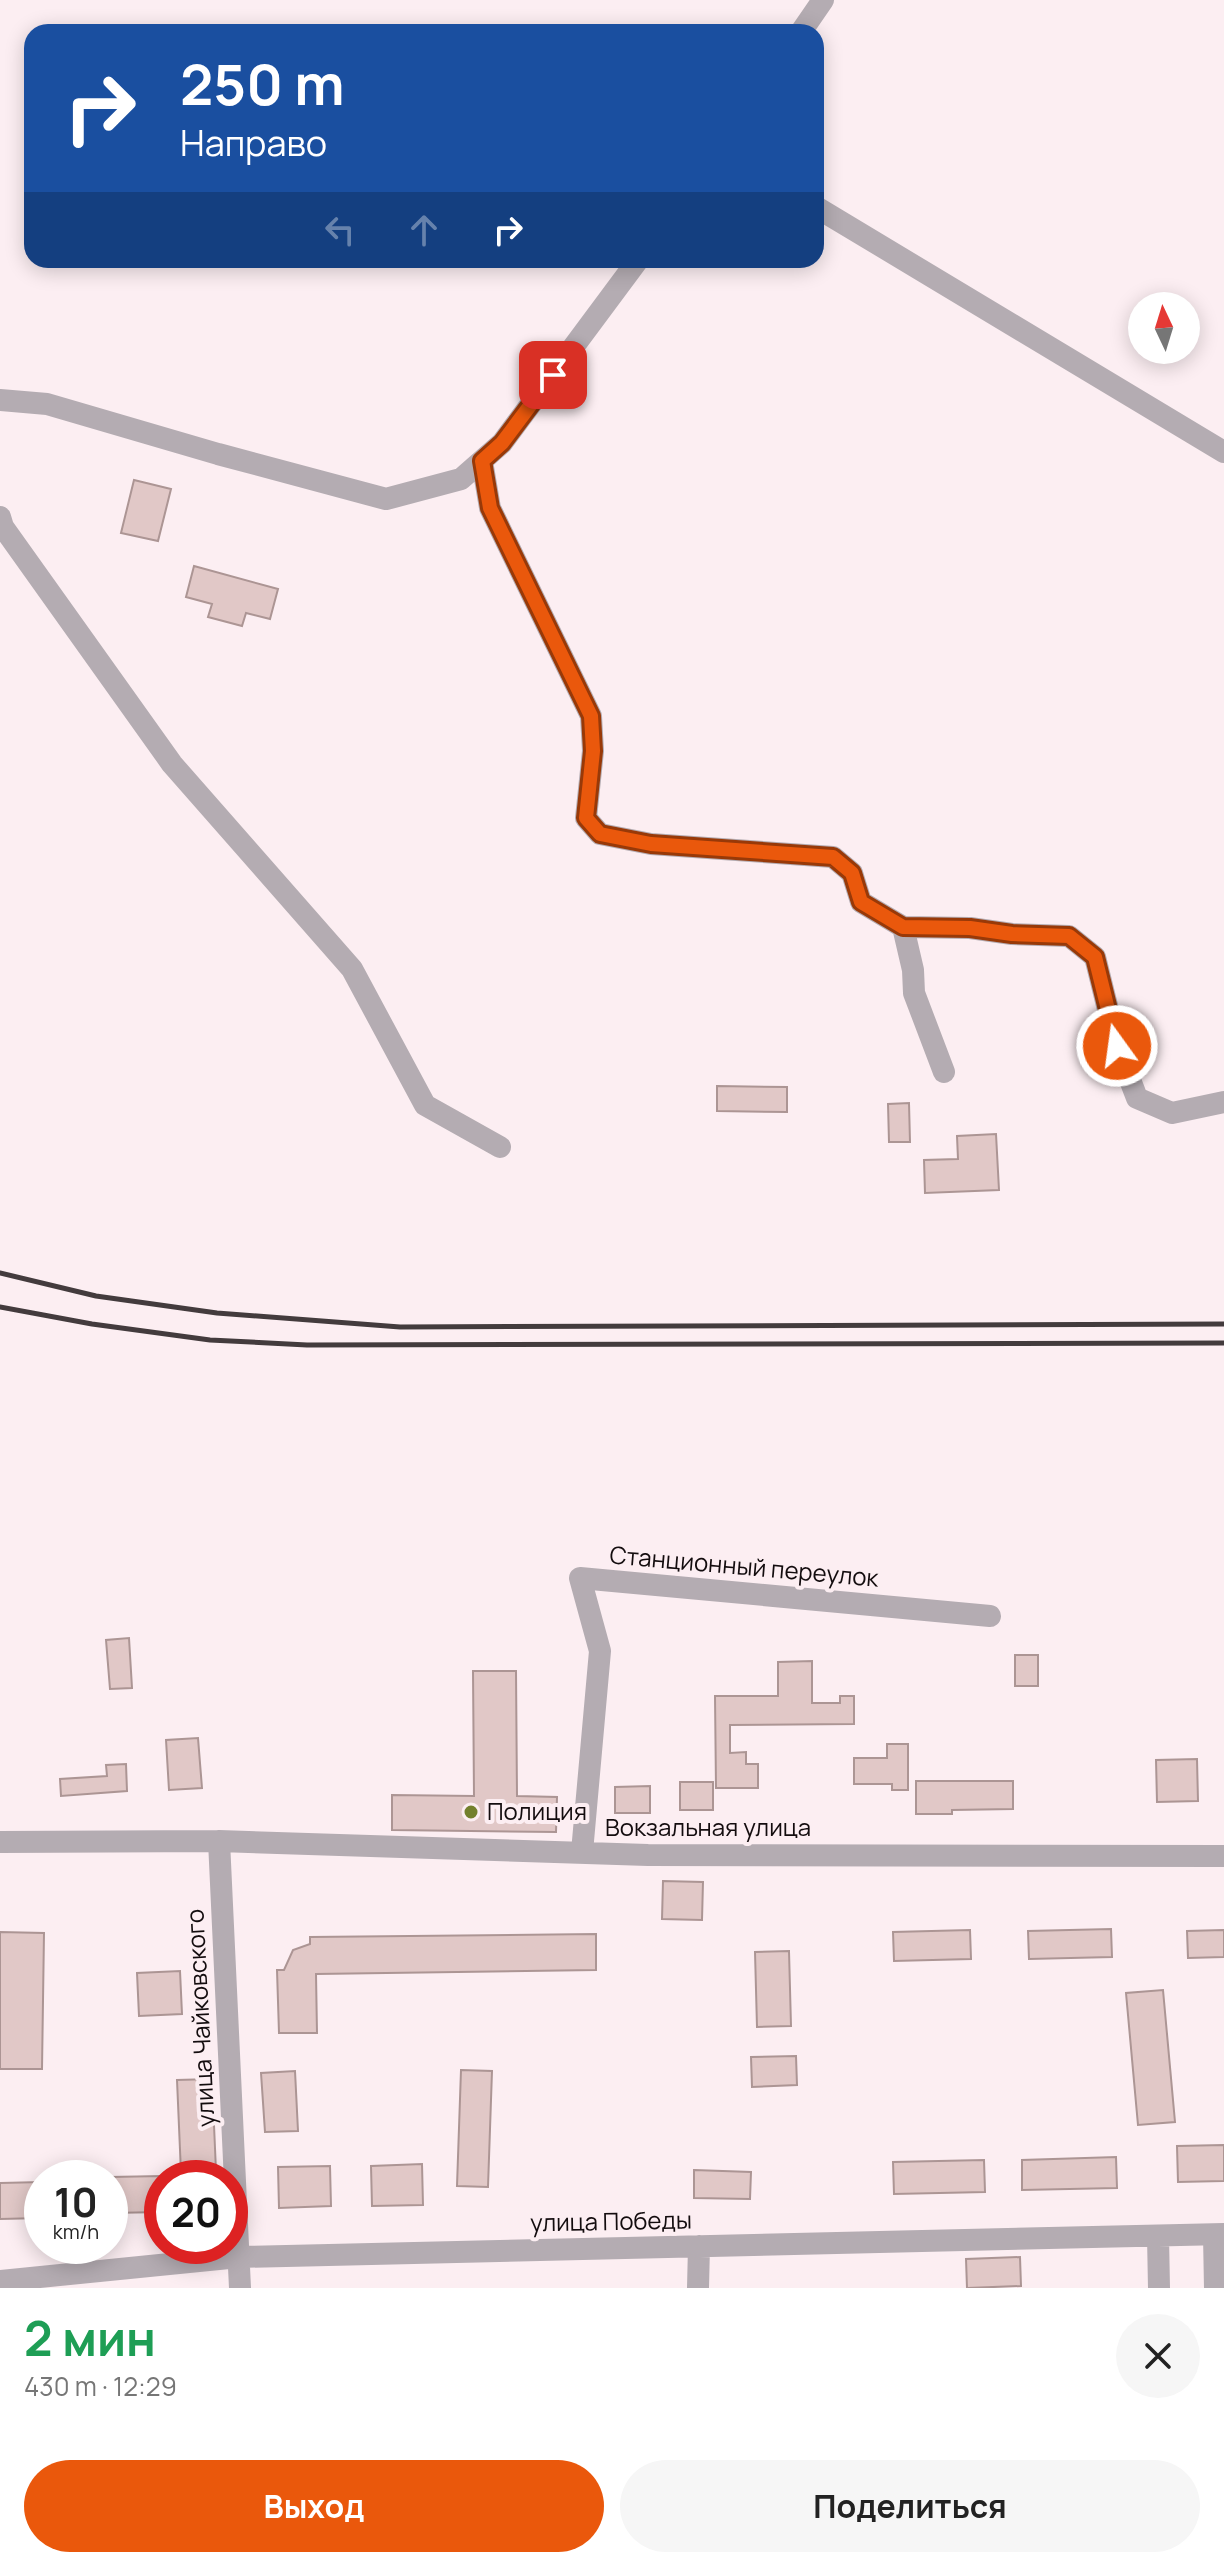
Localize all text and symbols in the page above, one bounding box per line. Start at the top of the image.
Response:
text: 250 m [180,45,345,122]
icon: right [48,56,152,160]
text: Направо [180,118,327,167]
icon: left [318,208,362,252]
icon: ahead [402,208,446,252]
icon: right [486,208,530,252]
north arrow [1128,292,1200,364]
map controls [1128,292,1200,364]
pin [519,341,587,409]
icon: arrive [531,353,575,397]
position arrow [1075,1004,1159,1088]
street label: Станционный переулок [608,1537,881,1594]
place label: Полиция [487,1794,587,1827]
marker: Полиция [462,1803,480,1821]
street label: Вокзальная улица [605,1810,811,1843]
street label: улица Чайковского [177,1908,222,2128]
speed limit sign: 20 [144,2160,248,2264]
text: 10 [54,2174,98,2229]
street label: улица Победы [530,2203,692,2238]
text: km/h [53,2218,99,2245]
text: 2 мин [24,2305,156,2370]
button: close [1116,2314,1200,2398]
text: 430 m · 12:29 [24,2368,177,2404]
button: Выход [24,2460,604,2552]
button: Поделиться [620,2460,1200,2552]

